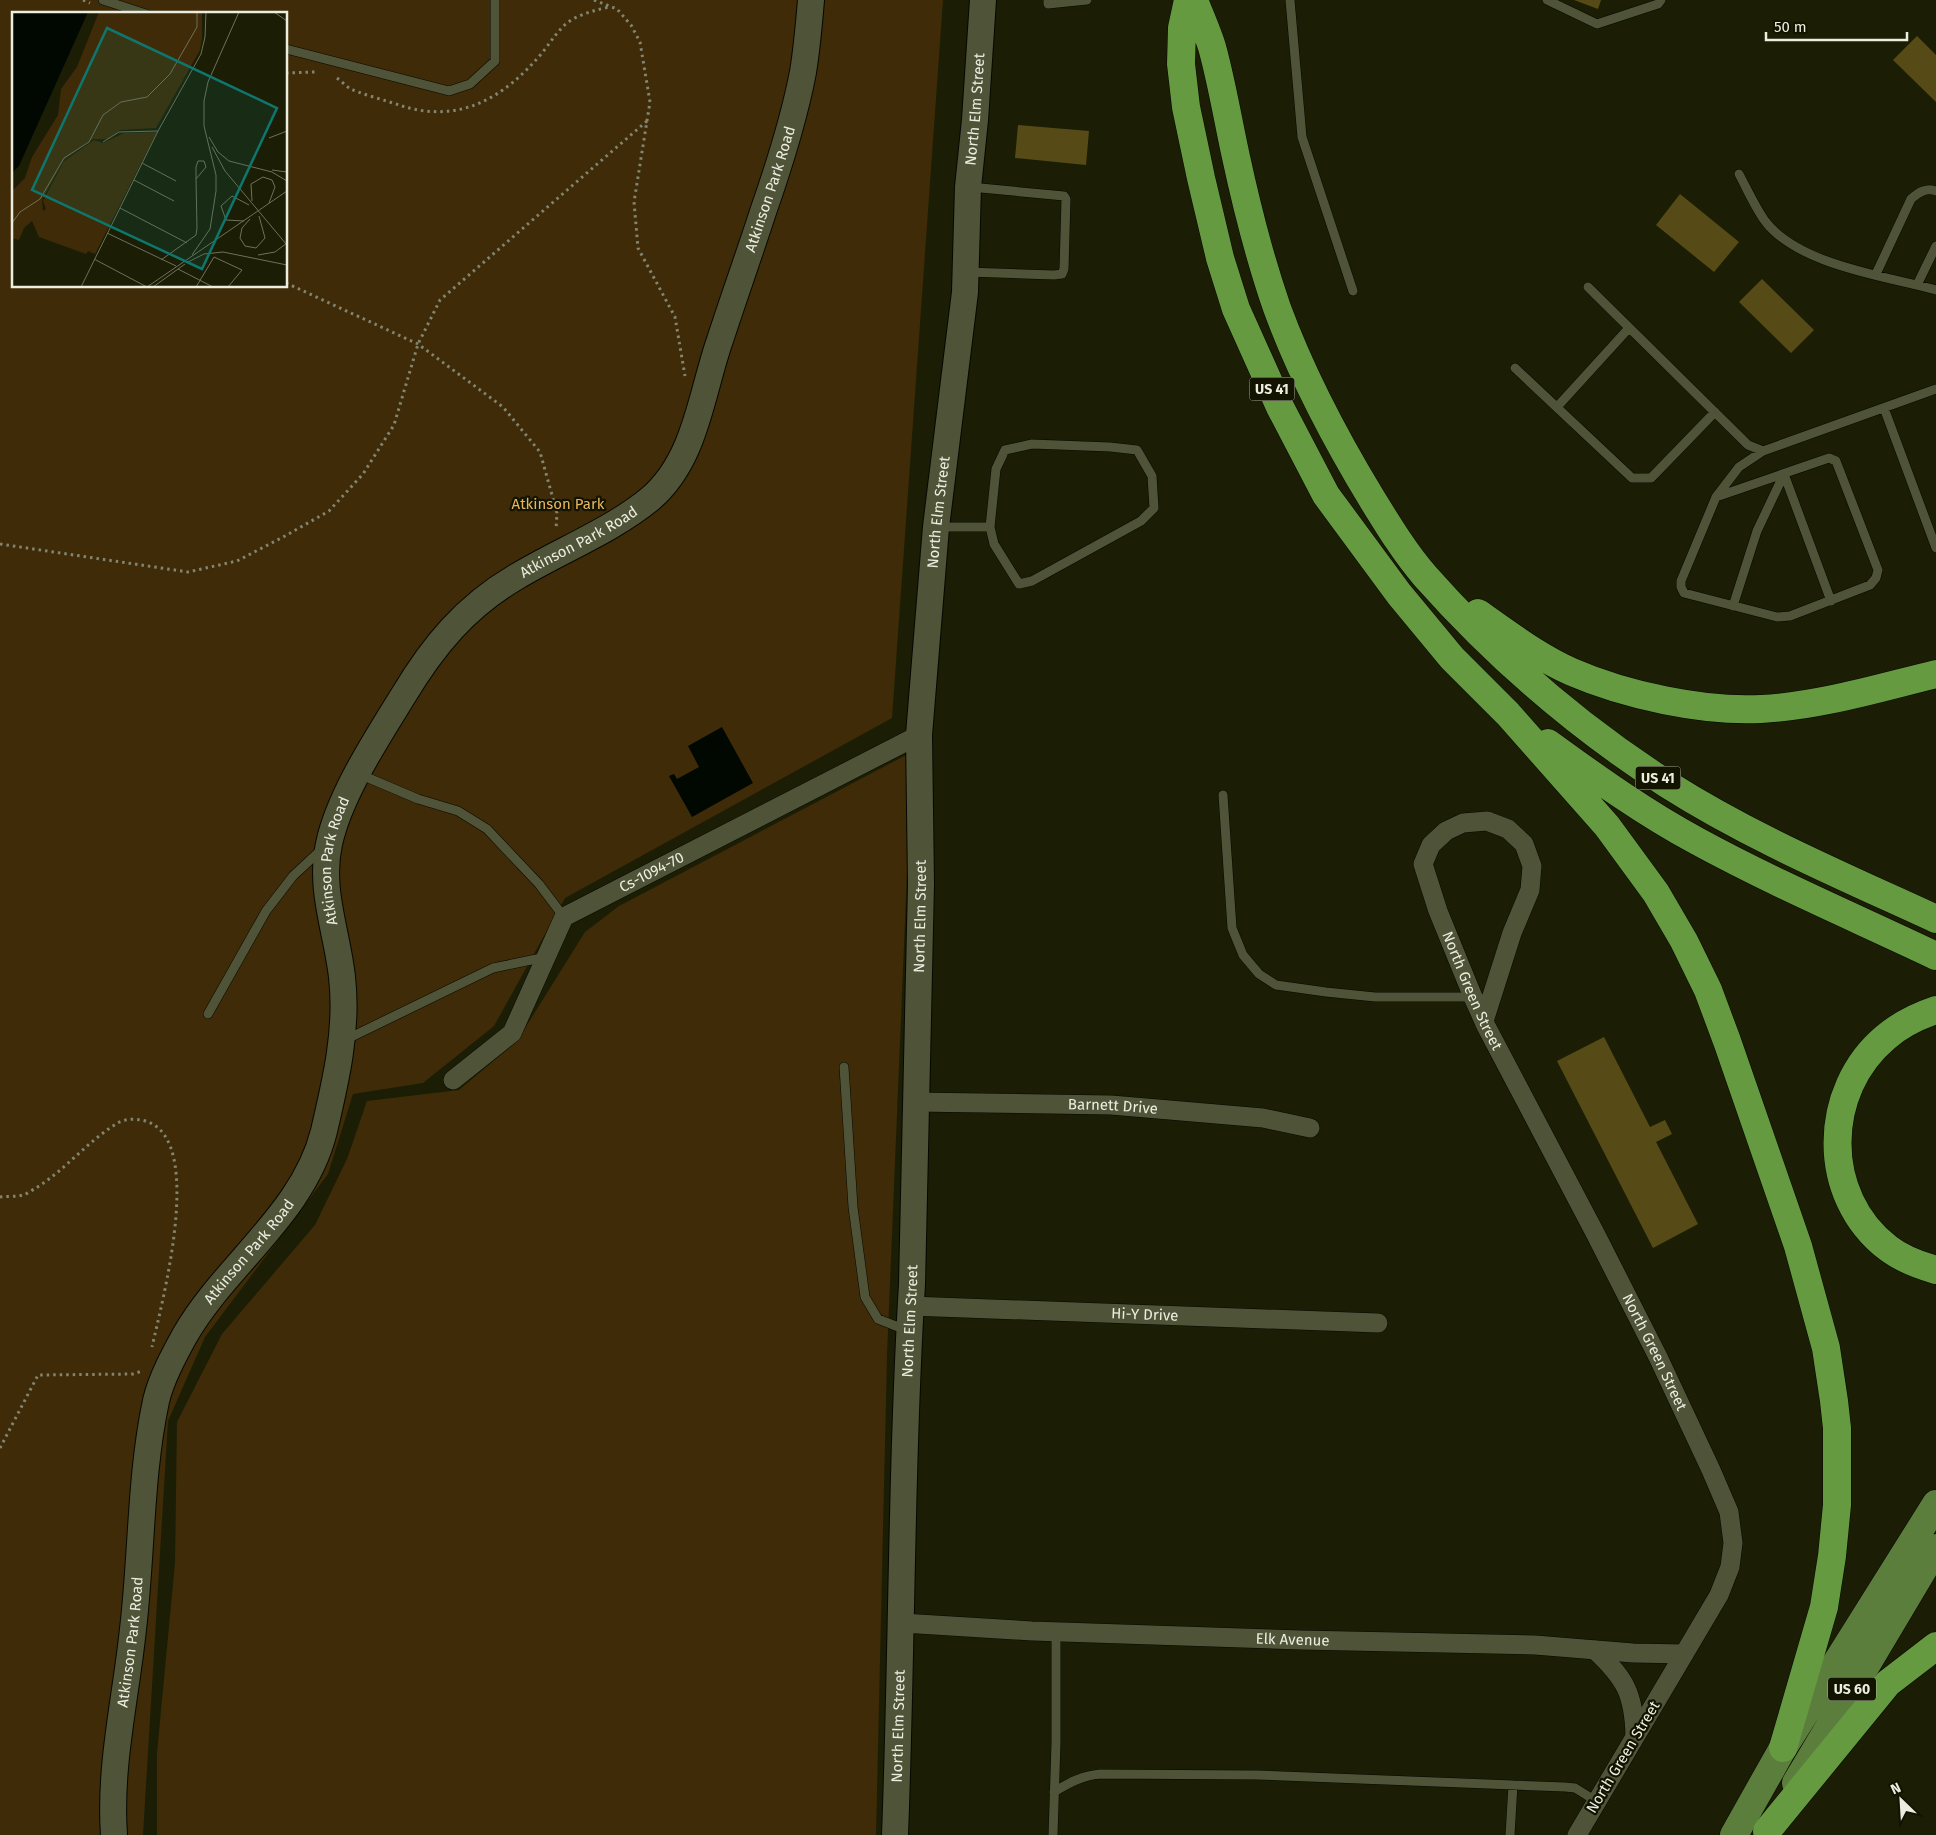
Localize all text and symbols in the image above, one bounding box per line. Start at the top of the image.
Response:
scale bar [1766,10,1907,42]
inset map [12,12,288,288]
text: 50 m [1774,18,1807,36]
street label: North Elm Street [961,52,988,166]
street label: Atkinson Park Road [741,124,799,254]
road number: US 41 [1250,378,1294,400]
street label: North Elm Street [924,454,954,569]
park label: Atkinson Park [512,495,605,513]
street label: Atkinson Park Road [517,502,641,582]
road number: US 41 [1636,766,1680,790]
street label: Atkinson Park Road [317,794,353,927]
street label: Cs-1094-70 [616,848,687,896]
street label: North Elm Street [910,859,930,973]
street label: North Green Street [1438,929,1506,1054]
street label: Barnett Drive [1068,1095,1159,1118]
street label: Atkinson Park Road [200,1196,298,1308]
street label: North Elm Street [898,1264,921,1378]
street label: North Green Street [1618,1291,1691,1414]
street label: Hi-Y Drive [1111,1304,1179,1325]
street label: Atkinson Park Road [113,1576,147,1709]
street label: Elk Avenue [1255,1629,1330,1650]
street label: North Elm Street [888,1669,909,1783]
road number: US 60 [1828,1678,1876,1700]
street label: North Green Street [1582,1697,1664,1816]
north arrow [1876,1775,1926,1825]
text: N [1888,1779,1904,1798]

